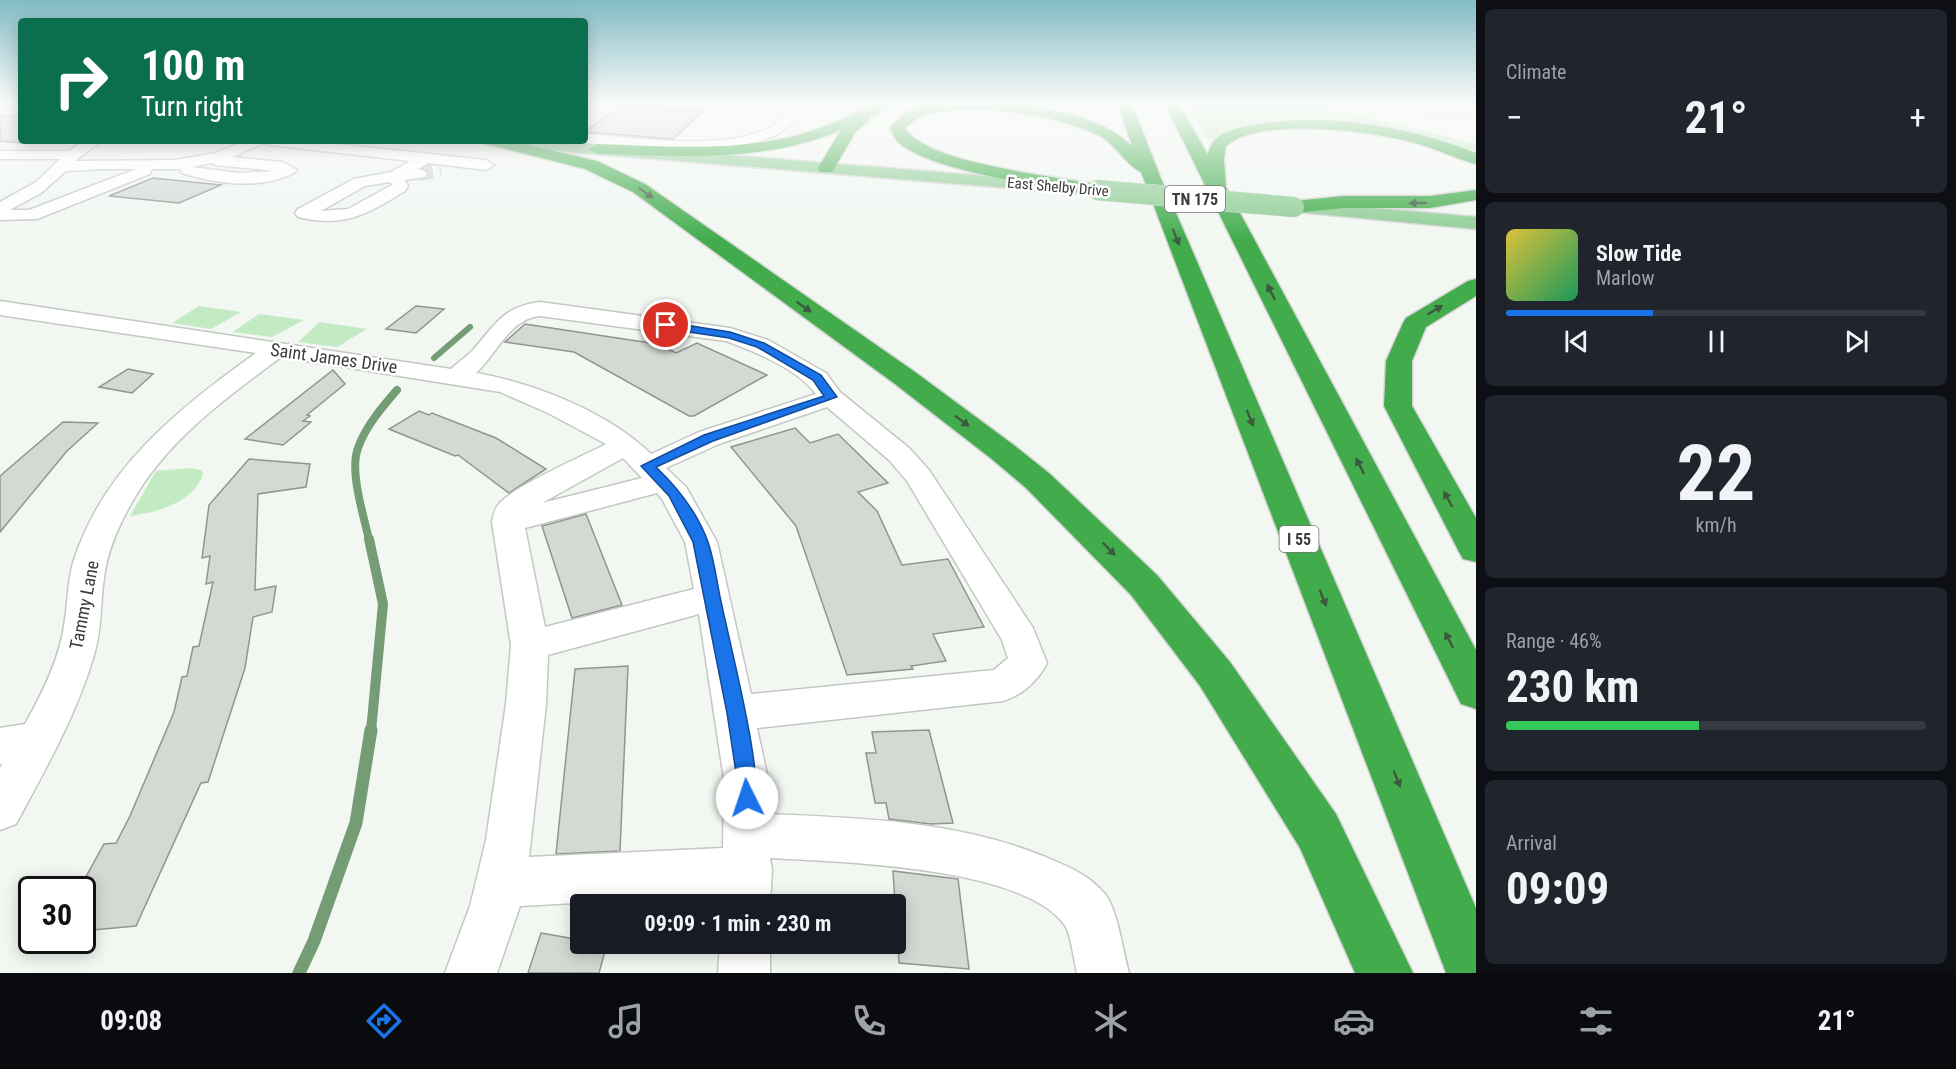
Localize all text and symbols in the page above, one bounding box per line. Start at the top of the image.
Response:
text: 100 m [141,41,246,90]
icon: right [42,42,120,120]
text: Climate [1506,60,1566,84]
text: Turn right [141,91,243,123]
text: 21° [1685,91,1748,144]
text: − [1506,98,1523,137]
text: + [1910,98,1926,137]
street label: East Shelby Drive [1007,174,1109,200]
road number: TN 175 [1165,186,1225,212]
one-way arrow [637,187,653,199]
one-way arrow [1409,198,1428,207]
one-way arrow [1172,228,1181,246]
text: Slow Tide [1596,241,1682,266]
text: Marlow [1596,266,1654,290]
one-way arrow [1266,284,1276,301]
pin [640,299,691,350]
one-way arrow [796,301,812,313]
one-way arrow [1427,305,1443,316]
icon: arrive [649,308,682,341]
icon: previous [1560,325,1593,358]
icon: pause [1700,325,1733,358]
icon: next [1840,325,1873,358]
street label: Saint James Drive [269,339,399,377]
one-way arrow [1245,409,1255,427]
one-way arrow [954,415,970,427]
text: 22 [1677,428,1755,519]
one-way arrow [1355,457,1365,474]
one-way arrow [1443,490,1453,507]
text: km/h [1695,513,1737,537]
road number: I 55 [1280,526,1318,552]
one-way arrow [1102,542,1116,557]
street label: Tammy Lane [65,559,103,651]
one-way arrow [1319,589,1328,607]
text: Range · 46% [1506,629,1602,653]
one-way arrow [1444,631,1454,648]
text: 230 km [1506,660,1639,713]
position arrow [715,766,779,830]
one-way arrow [1393,770,1402,788]
text: Arrival [1506,831,1557,855]
text: 09:09 [1506,862,1609,915]
speed limit sign: 30 [18,876,96,954]
text: 09:09 · 1 min · 230 m [645,911,831,936]
icon: directions [363,1000,405,1042]
icon: music [605,1000,647,1042]
icon: phone [848,1000,890,1042]
icon: climate [1090,1000,1132,1042]
icon: car [1333,1000,1375,1042]
icon: filters [1575,1000,1617,1042]
text: 09:08 [100,1005,162,1037]
text: 21° [1818,1005,1856,1037]

